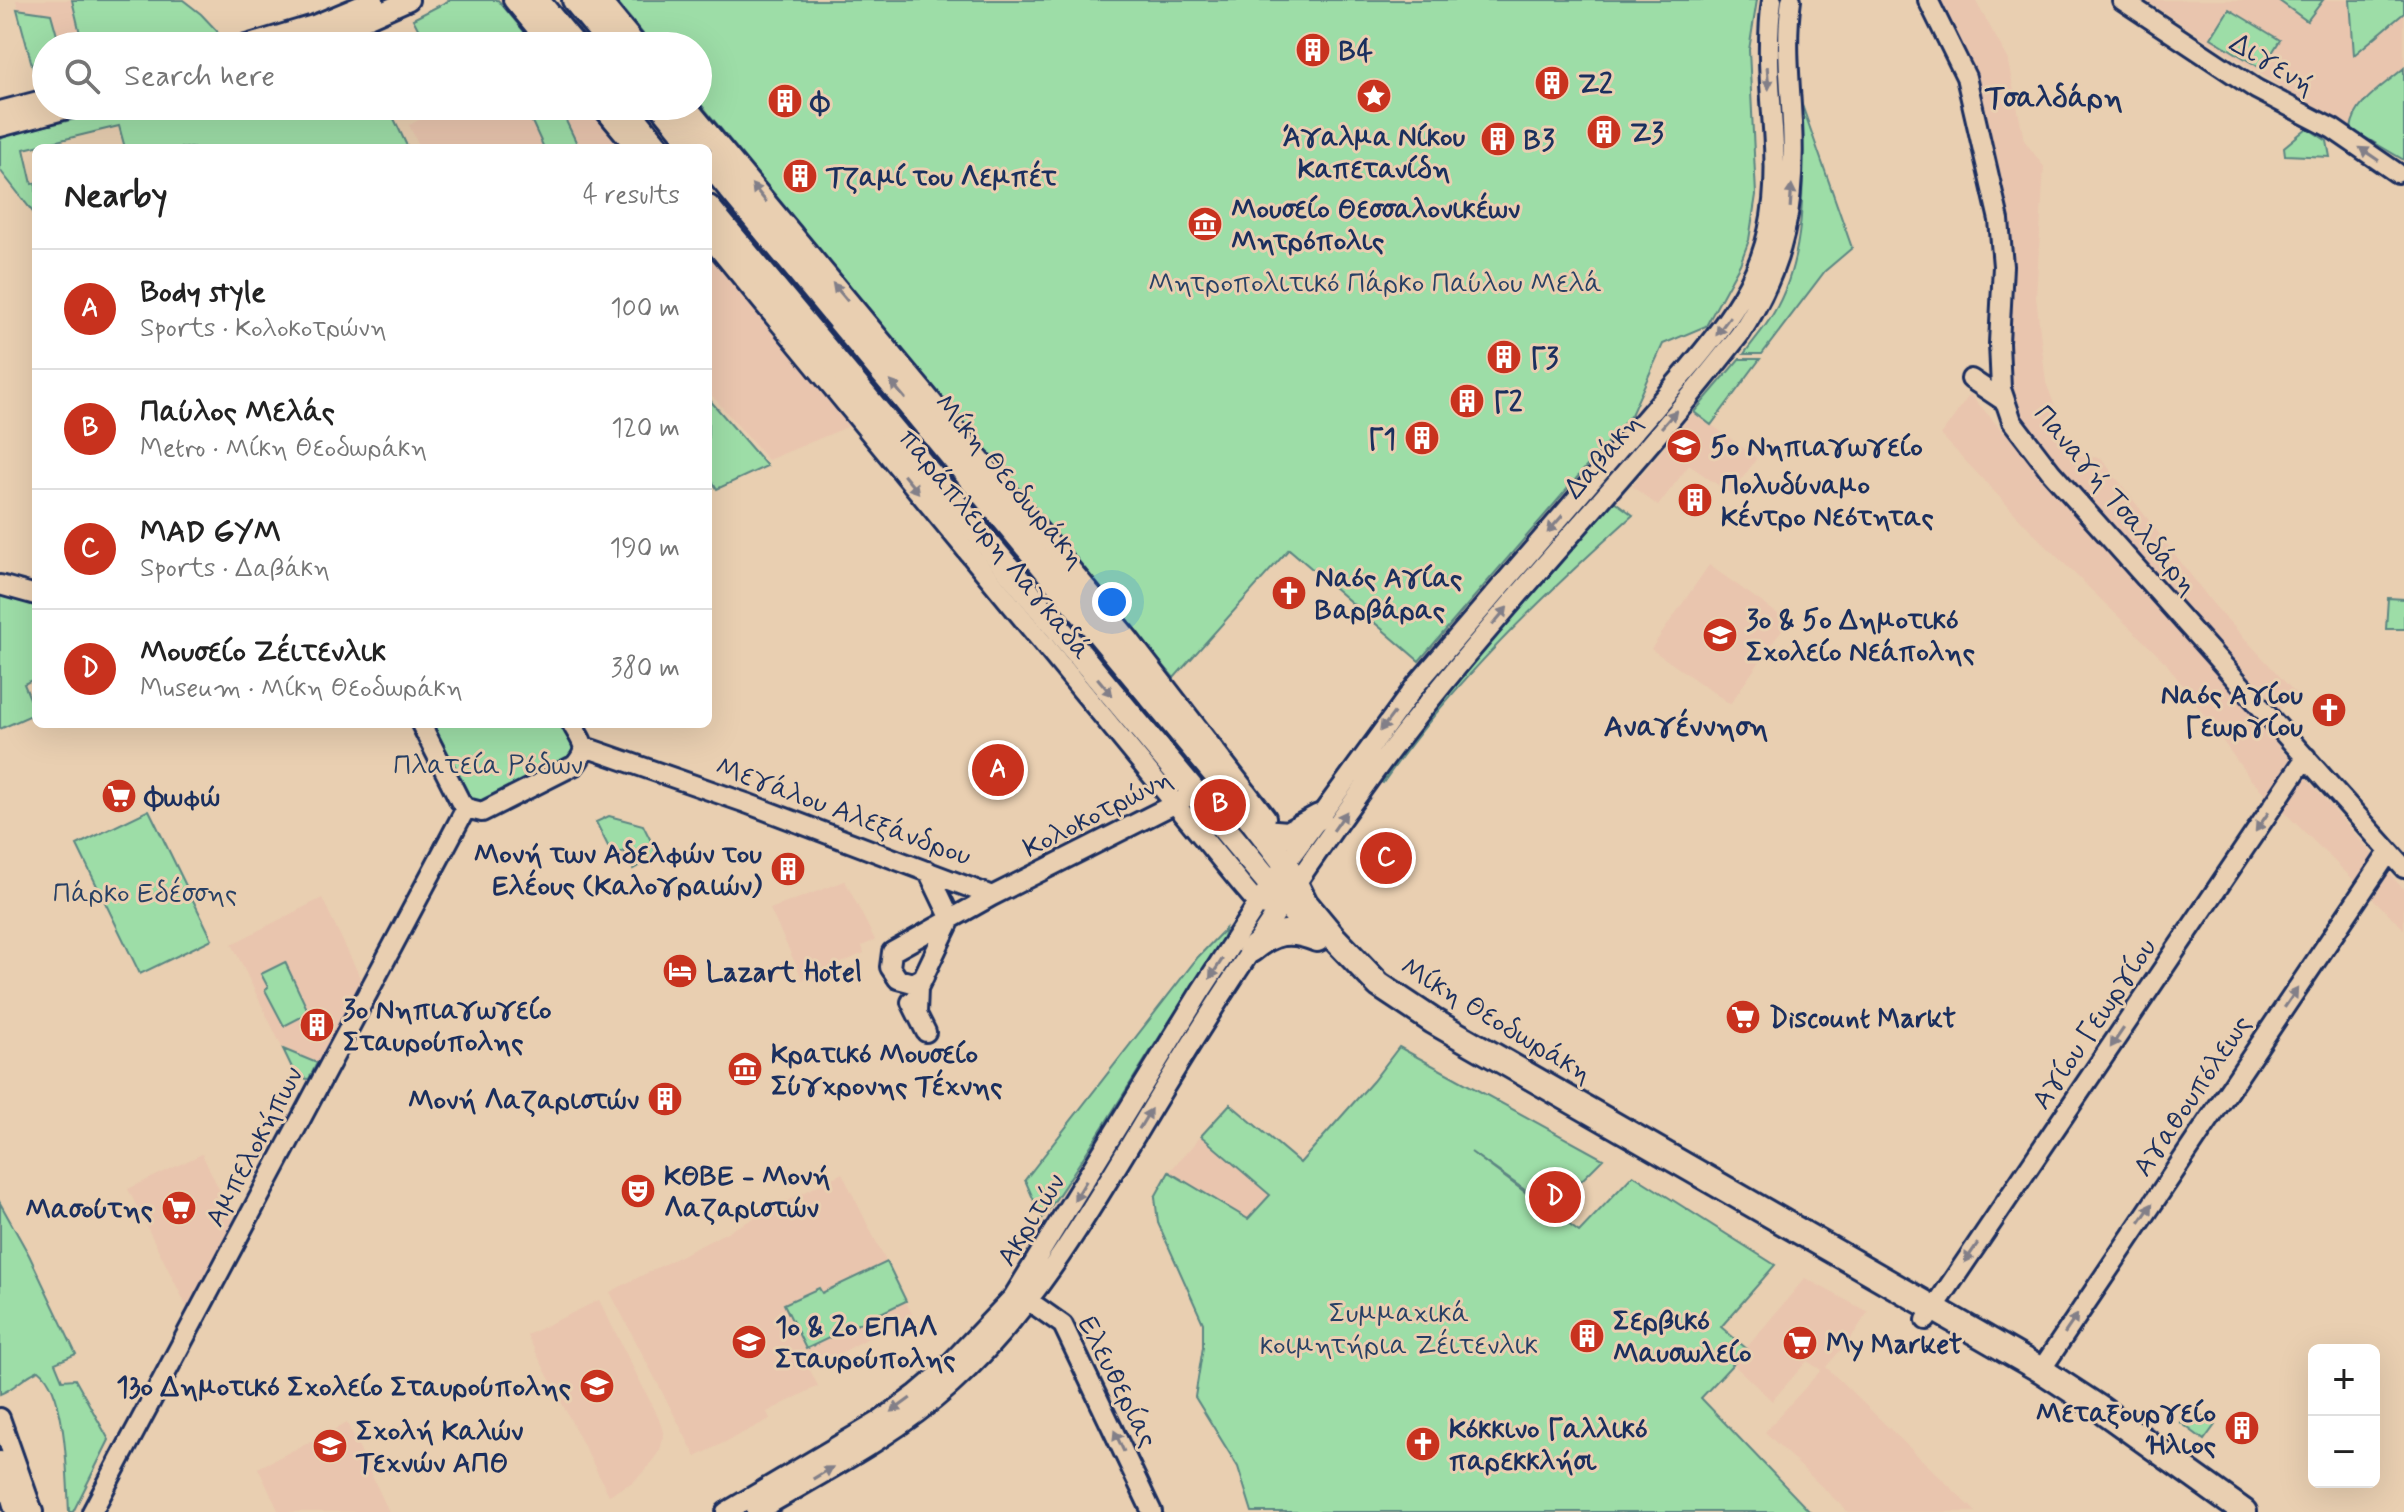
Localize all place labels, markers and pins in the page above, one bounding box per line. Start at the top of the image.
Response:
building icon: Β4 [1294,31,1332,69]
place label: Β4 [1339,34,1374,71]
building icon: Ζ2 [1533,64,1571,102]
place label: Ζ2 [1578,67,1613,104]
place icon: Άγαλμα Νίκου Καπετανίδη [1355,77,1393,115]
building icon: Φ [766,82,804,120]
place label: Φ [809,85,830,122]
building icon: Ζ3 [1585,113,1623,151]
place label: Ζ3 [1630,116,1664,153]
place label: Άγαλμα Νίκου Καπετανίδη [1283,120,1466,189]
building icon: Β3 [1479,120,1517,158]
place label: Β3 [1524,123,1555,160]
building icon: Τζαμί του Λεμπέτ [781,157,819,195]
place label: Τζαμί του Λεμπέτ [825,159,1057,197]
place label: Μουσείο Θεσσαλονικέων Μητρόπολις [1231,191,1520,261]
museum icon: Μουσείο Θεσσαλονικέων Μητρόπολις [1186,205,1224,243]
building icon: Γ3 [1485,338,1523,376]
place label: Γ3 [1530,341,1559,378]
building icon: Γ2 [1448,382,1486,420]
place label: Γ2 [1493,385,1523,422]
building icon: Γ1 [1403,419,1441,457]
place label: Γ1 [1368,422,1396,459]
school or university icon: 5ο Νηπιαγωγείο [1665,427,1703,465]
place label: 5ο Νηπιαγωγείο [1710,430,1923,467]
place label: Πολυδύναμο Κέντρο Νεότητας [1721,468,1934,537]
building icon: Πολυδύναμο Κέντρο Νεότητας [1676,481,1714,519]
place label: Ναός Αγίας Βαρβάρας [1315,561,1462,630]
church icon: Ναός Αγίας Βαρβάρας [1270,574,1308,612]
place label: 3ο & 5ο Δημοτικό Σχολείο Νεάπολης [1746,603,1975,672]
school or university icon: 3ο & 5ο Δημοτικό Σχολείο Νεάπολης [1701,616,1739,654]
place label: Ναός Αγίου Γεωργίου [2161,678,2303,747]
church icon: Ναός Αγίου Γεωργίου [2310,691,2348,729]
pin: A [972,740,1024,800]
pin: B [1194,775,1246,835]
supermarket icon: Φωφώ [100,777,138,815]
place label: Φωφώ [143,780,220,817]
pin: C [1360,828,1412,888]
place label: Μονή των Αδελφών του Ελέους (Καλογραιών) [474,837,762,906]
building icon: Μονή των Αδελφών του Ελέους (Καλογραιών) [769,850,807,888]
hotel icon: Lazart Hotel [661,952,699,990]
place label: Lazart Hotel [706,955,862,992]
place label: 3ο Νηπιαγωγείο Σταυρούπολης [343,993,552,1062]
supermarket icon: Discount Markt [1724,998,1762,1036]
place label: Discount Markt [1769,1001,1956,1038]
building icon: 3ο Νηπιαγωγείο Σταυρούπολης [298,1006,336,1044]
place label: Κρατικό Μουσείο Σύγχρονης Τέχνης [771,1037,1003,1106]
museum icon: Κρατικό Μουσείο Σύγχρονης Τέχνης [726,1050,764,1088]
building icon: Μονή Λαζαριστών [646,1080,684,1118]
place label: Μονή Λαζαριστών [408,1083,639,1120]
place label: ΚΘΒΕ - Μονή Λαζαριστών [664,1159,831,1228]
pin: D [1529,1167,1581,1227]
theatre icon: ΚΘΒΕ - Μονή Λαζαριστών [619,1172,657,1210]
supermarket icon: Μασούτης [160,1189,198,1227]
place label: Μασούτης [25,1192,153,1229]
place label: Σερβικό Μαυσωλείο [1613,1304,1752,1373]
place label: 1ο & 2ο ΕΠΑΛ Σταυρούπολης [775,1310,956,1379]
building icon: Σερβικό Μαυσωλείο [1568,1317,1606,1355]
school or university icon: 1ο & 2ο ΕΠΑΛ Σταυρούπολης [730,1323,768,1361]
supermarket icon: My Market [1781,1324,1819,1362]
place label: My Market [1826,1327,1962,1364]
school or university icon: 13ο Δημοτικό Σχολείο Σταυρούπολης [578,1367,616,1405]
place label: 13ο Δημοτικό Σχολείο Σταυρούπολης [116,1370,571,1407]
place label: Μεταξουργείο Ήλιος [2036,1396,2216,1465]
building icon: Μεταξουργείο Ήλιος [2223,1409,2261,1447]
place label: Κόκκινο Γαλλικό παρεκκλήσι [1449,1412,1648,1481]
place label: Σχολή Καλών Τεχνών ΑΠΘ [355,1414,523,1483]
church icon: Κόκκινο Γαλλικό παρεκκλήσι [1404,1425,1442,1463]
school or university icon: Σχολή Καλών Τεχνών ΑΠΘ [311,1427,349,1465]

